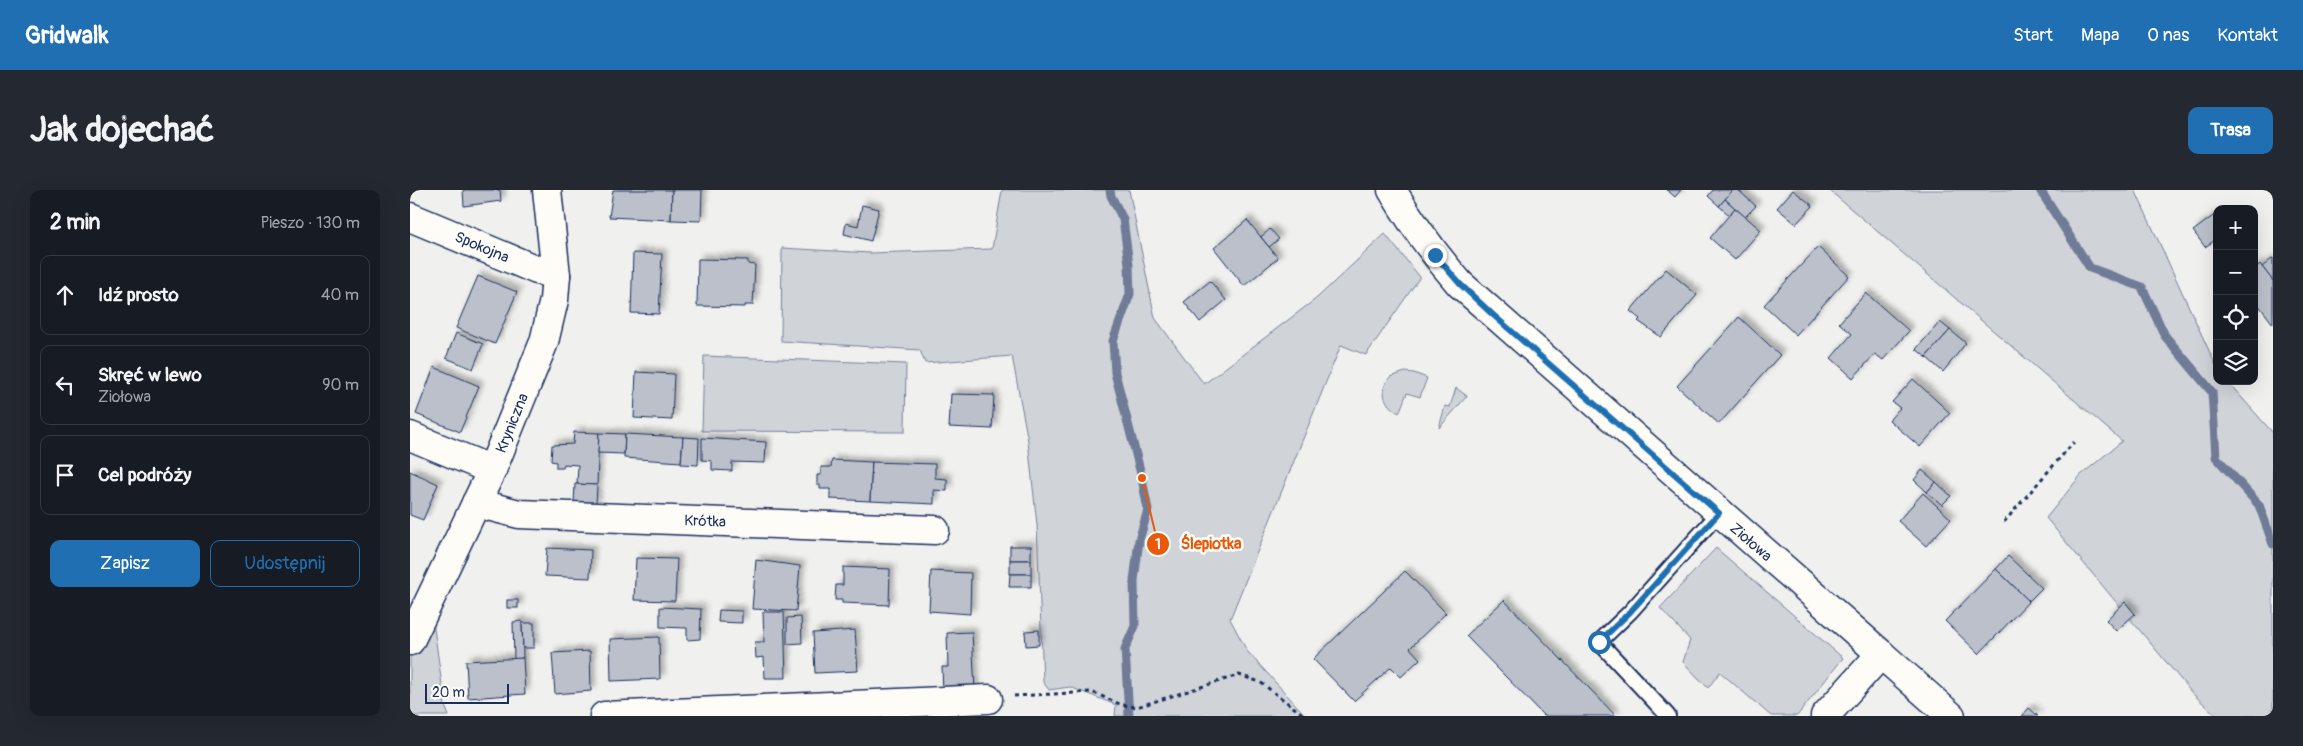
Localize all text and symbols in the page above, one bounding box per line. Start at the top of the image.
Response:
text: Gridwalk [25,21,109,50]
text: Start [2013,24,2053,47]
text: Mapa [2081,24,2119,47]
text: O nas [2147,24,2189,47]
text: Kontakt [2217,24,2278,47]
button: Trasa [2188,107,2273,154]
text: Jak dojechać [30,108,214,152]
map controls [2213,205,2258,385]
button: + [2213,205,2258,250]
text: 2 min [50,209,100,236]
text: Pieszo · 130 m [260,213,360,233]
street label: Spokojna [452,228,512,267]
route end [1424,244,1447,267]
button: − [2213,250,2258,295]
icon: ahead [51,281,79,309]
text: Idź prosto [98,283,179,307]
text: 40 m [321,285,359,305]
button: locate [2213,295,2258,340]
button: layers [2213,340,2258,385]
text: Skręć w lewo [98,363,202,387]
icon: left [51,371,79,399]
text: 90 m [322,375,359,395]
text: Ziołowa [98,387,151,407]
street label: Kryniczna [492,390,533,456]
icon: arrive [51,461,79,489]
text: Cel podróży [98,463,191,487]
street label: Krótka [684,511,726,532]
street label: Ziołowa [1726,519,1776,566]
callout: Ślepiotka [1145,528,1251,559]
text: Ślepiotka [1181,533,1242,554]
text: 1 [1155,535,1161,554]
button: Zapisz [50,540,200,587]
button: Udostępnij [210,540,360,587]
route start [1588,631,1611,654]
scale bar [425,681,509,704]
text: 20 m [432,684,465,701]

